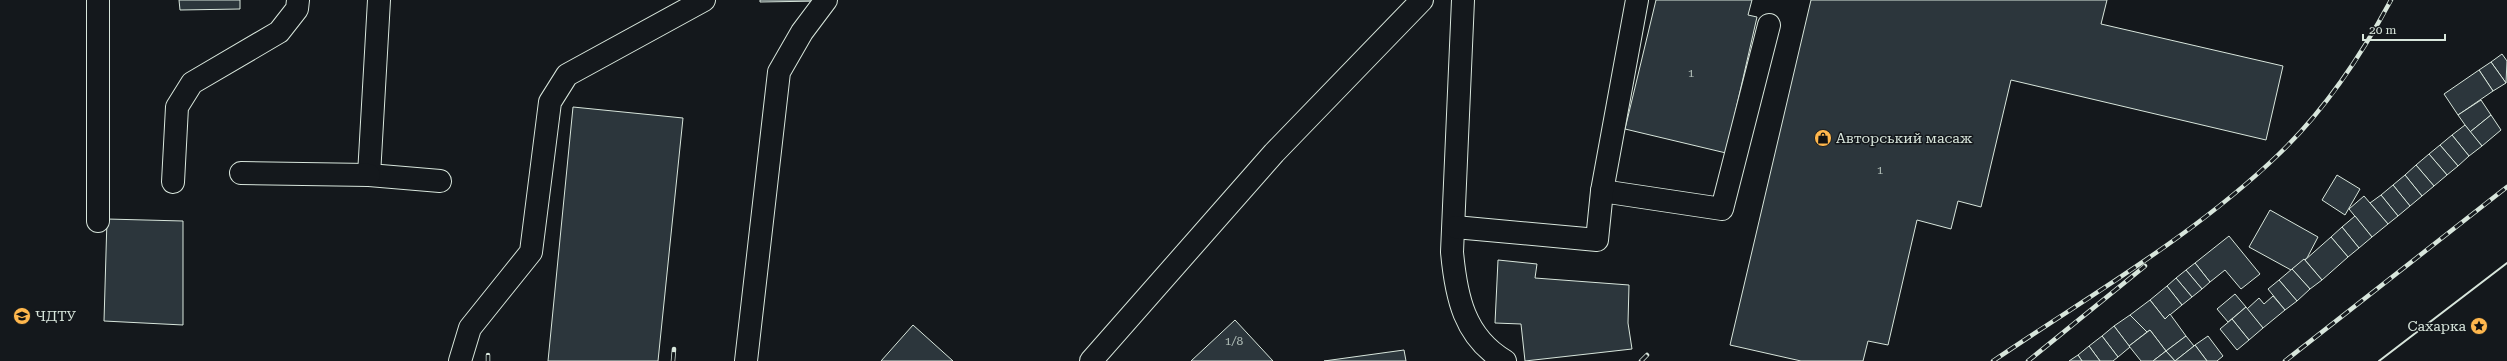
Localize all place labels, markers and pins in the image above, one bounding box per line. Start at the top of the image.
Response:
shop icon: Авторський масаж [1813,128,1833,148]
place label: Авторський масаж [1836,130,1973,146]
school or university icon: ЧДТУ [12,306,32,326]
place label: ЧДТУ [35,308,76,324]
place icon: Сахарка [2469,316,2489,336]
place label: Сахарка [2407,318,2466,334]

